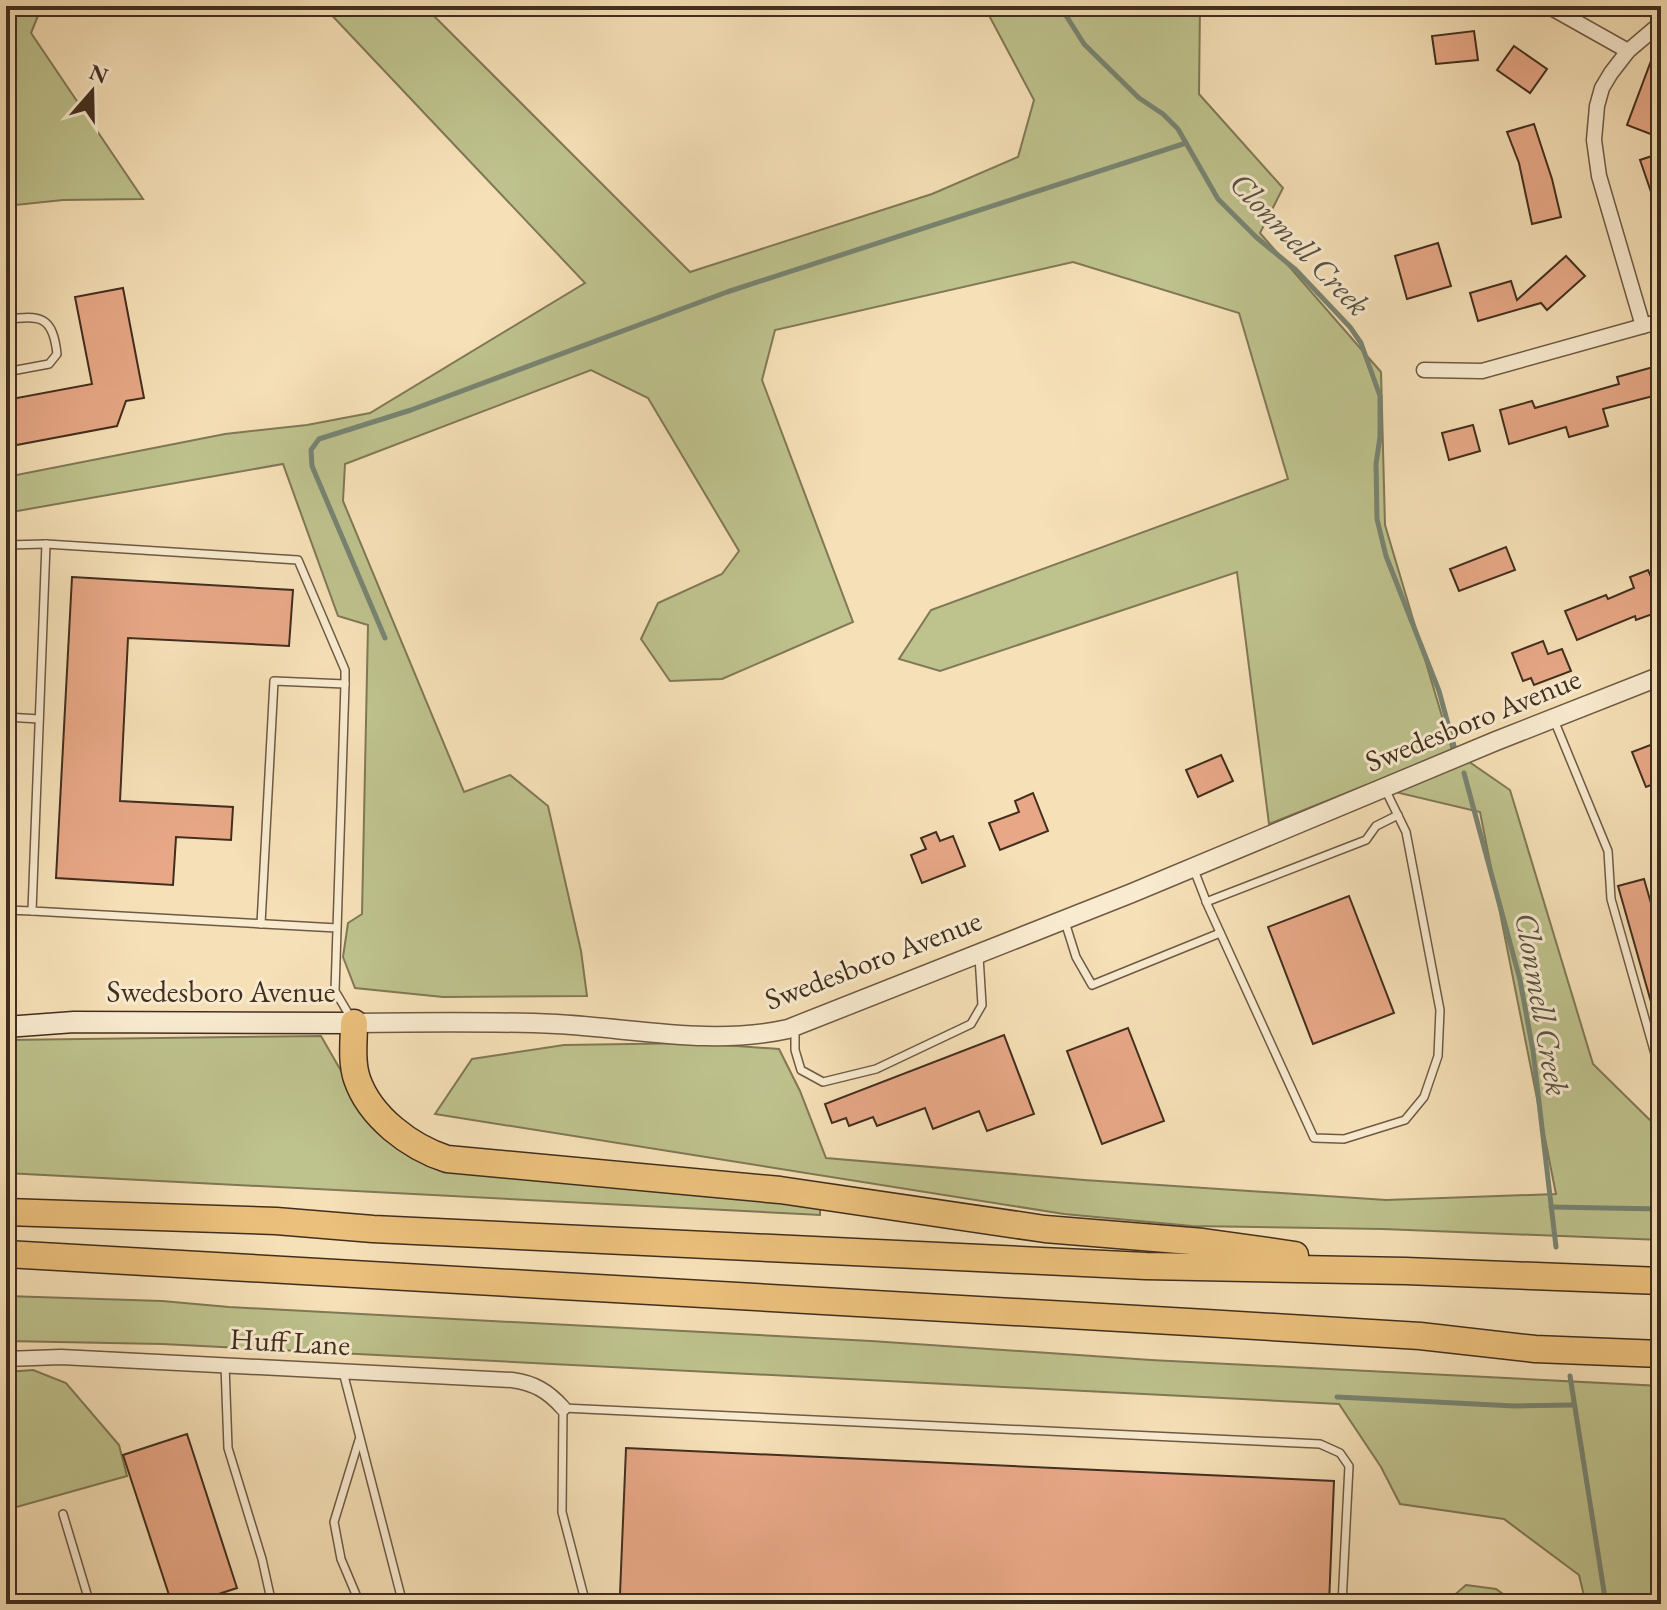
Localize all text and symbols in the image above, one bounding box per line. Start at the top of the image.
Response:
north arrow [52,52,132,132]
text: N [85,57,112,90]
water label: Clonmell Creek [1221,163,1380,326]
street label: Swedesboro Avenue [1359,659,1586,781]
street label: Swedesboro Avenue [759,900,987,1019]
water label: Clonmell Creek [1505,909,1579,1099]
street label: Swedesboro Avenue [107,972,336,1011]
street label: Huff Lane [229,1319,351,1364]

